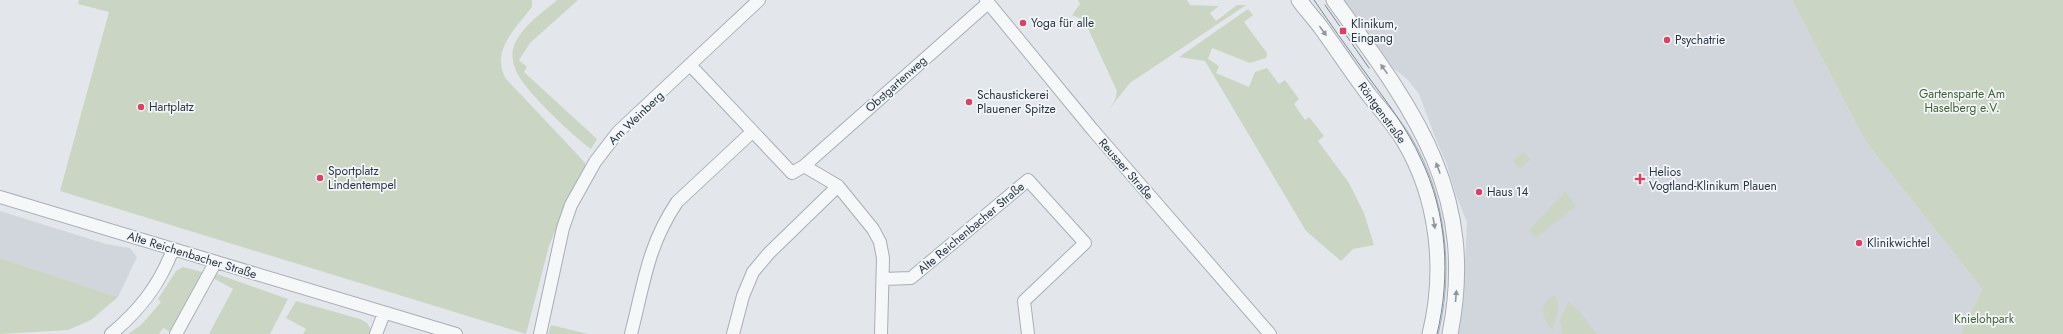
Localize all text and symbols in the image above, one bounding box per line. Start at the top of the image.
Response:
place label: Yoga für alle [1031,14,1094,32]
place label: Klinikum, Eingang [1351,15,1398,47]
marker: Yoga für alle [1018,18,1028,28]
one-way arrow [1319,26,1327,36]
marker: Klinikum, Eingang [1338,26,1348,36]
place label: Psychatrie [1675,31,1725,49]
marker: Psychatrie [1662,35,1672,45]
street label: Obstgartenweg [861,52,931,116]
one-way arrow [1380,64,1388,75]
street label: Röntgenstraße [1353,78,1411,148]
park label: Gartensparte Am Haselberg e.V. [1919,85,2005,117]
place label: Schaustickerei Plauener Spitze [977,86,1056,118]
street label: Am Weinberg [604,87,668,149]
marker: Schaustickerei Plauener Spitze [964,97,974,107]
place label: Hartplatz [149,98,195,116]
marker: Hartplatz [136,102,146,112]
street label: Reusaer Straße [1094,134,1158,204]
place label: Sportplatz Lindentempel [328,162,396,194]
one-way arrow [1435,162,1441,174]
place label: Helios Vogtland-Klinikum Plauen [1649,163,1777,195]
marker: Sportplatz Lindentempel [315,173,325,183]
marker: Helios Vogtland-Klinikum Plauen [1634,173,1646,185]
street label: Alte Reichenbacher Straße [914,178,1028,278]
place label: Haus 14 [1487,183,1528,201]
marker: Haus 14 [1474,187,1484,197]
one-way arrow [1431,217,1437,229]
street label: Alte Reichenbacher Straße [125,227,259,283]
place label: Klinikwichtel [1867,234,1930,252]
marker: Klinikwichtel [1854,238,1864,248]
one-way arrow [1453,289,1460,302]
park label: Knielohpark [1954,310,2015,328]

